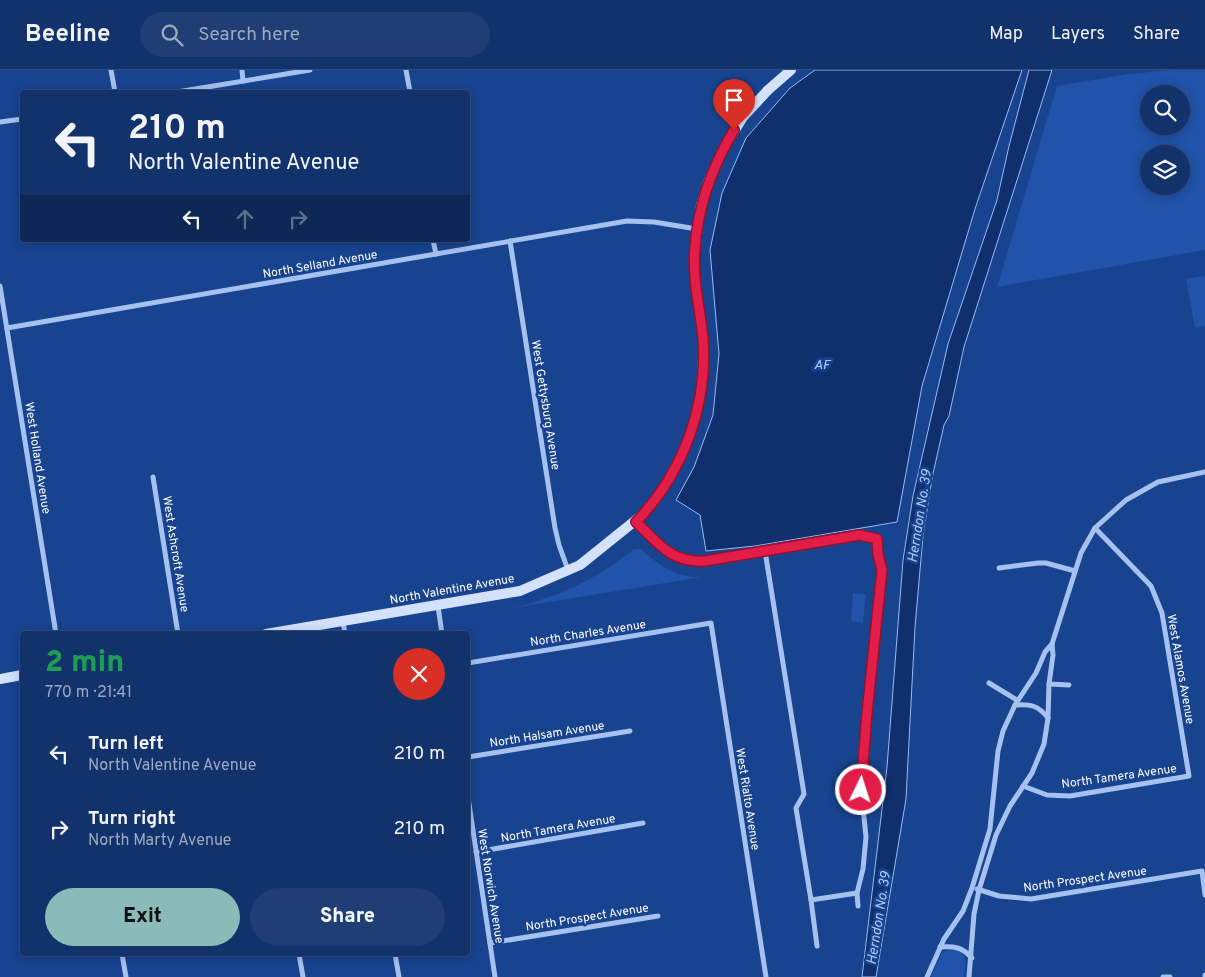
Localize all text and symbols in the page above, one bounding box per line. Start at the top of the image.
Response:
search box [140,12,490,57]
text: Beeline [25,20,110,50]
icon: search [158,21,186,49]
text: Search here [198,23,300,47]
text: Map [989,23,1023,46]
text: Layers [1051,23,1105,46]
text: Share [1133,23,1180,46]
pin [713,79,755,130]
map controls [1140,85,1190,195]
button: search [1140,85,1190,135]
icon: arrive [720,86,748,114]
text: 210 m [128,107,226,151]
icon: left [45,110,110,175]
button: layers [1140,145,1190,195]
text: North Valentine Avenue [128,150,359,177]
icon: left [178,205,206,233]
icon: ahead [231,205,259,233]
icon: right [284,205,312,233]
street label: North Selland Avenue [262,247,379,283]
street label: West Gettysburg Avenue [527,339,563,471]
water label: AF [814,357,832,374]
street label: West Holland Avenue [20,401,54,515]
water label: Herndon No. 39 [905,467,936,564]
street label: West Ashcroft Avenue [158,495,192,613]
street label: North Valentine Avenue [389,571,516,609]
street label: West Alamos Avenue [1162,613,1198,725]
street label: North Charles Avenue [529,617,647,651]
text: 2 min [45,645,124,682]
button: close [393,648,445,700]
text: 770 m · 21:41 [45,683,132,703]
street label: North Halsam Avenue [489,718,606,752]
text: Turn left [88,732,164,756]
icon: left [45,740,73,768]
text: 210 m [394,742,445,766]
street label: West Rialto Avenue [731,747,763,851]
text: North Valentine Avenue [88,756,256,776]
street label: North Tamera Avenue [1060,761,1178,793]
position arrow [834,763,886,815]
text: Turn right [88,807,176,831]
street label: North Tamera Avenue [500,811,617,847]
icon: right [45,815,73,843]
text: 210 m [394,817,445,841]
street label: West Norwich Avenue [473,828,507,945]
text: North Marty Avenue [88,831,231,851]
street label: North Prospect Avenue [1022,863,1148,897]
water label: Herndon No. 39 [864,869,895,966]
button: Exit [45,888,240,946]
button: Share [250,888,445,946]
street label: North Prospect Avenue [524,900,650,936]

